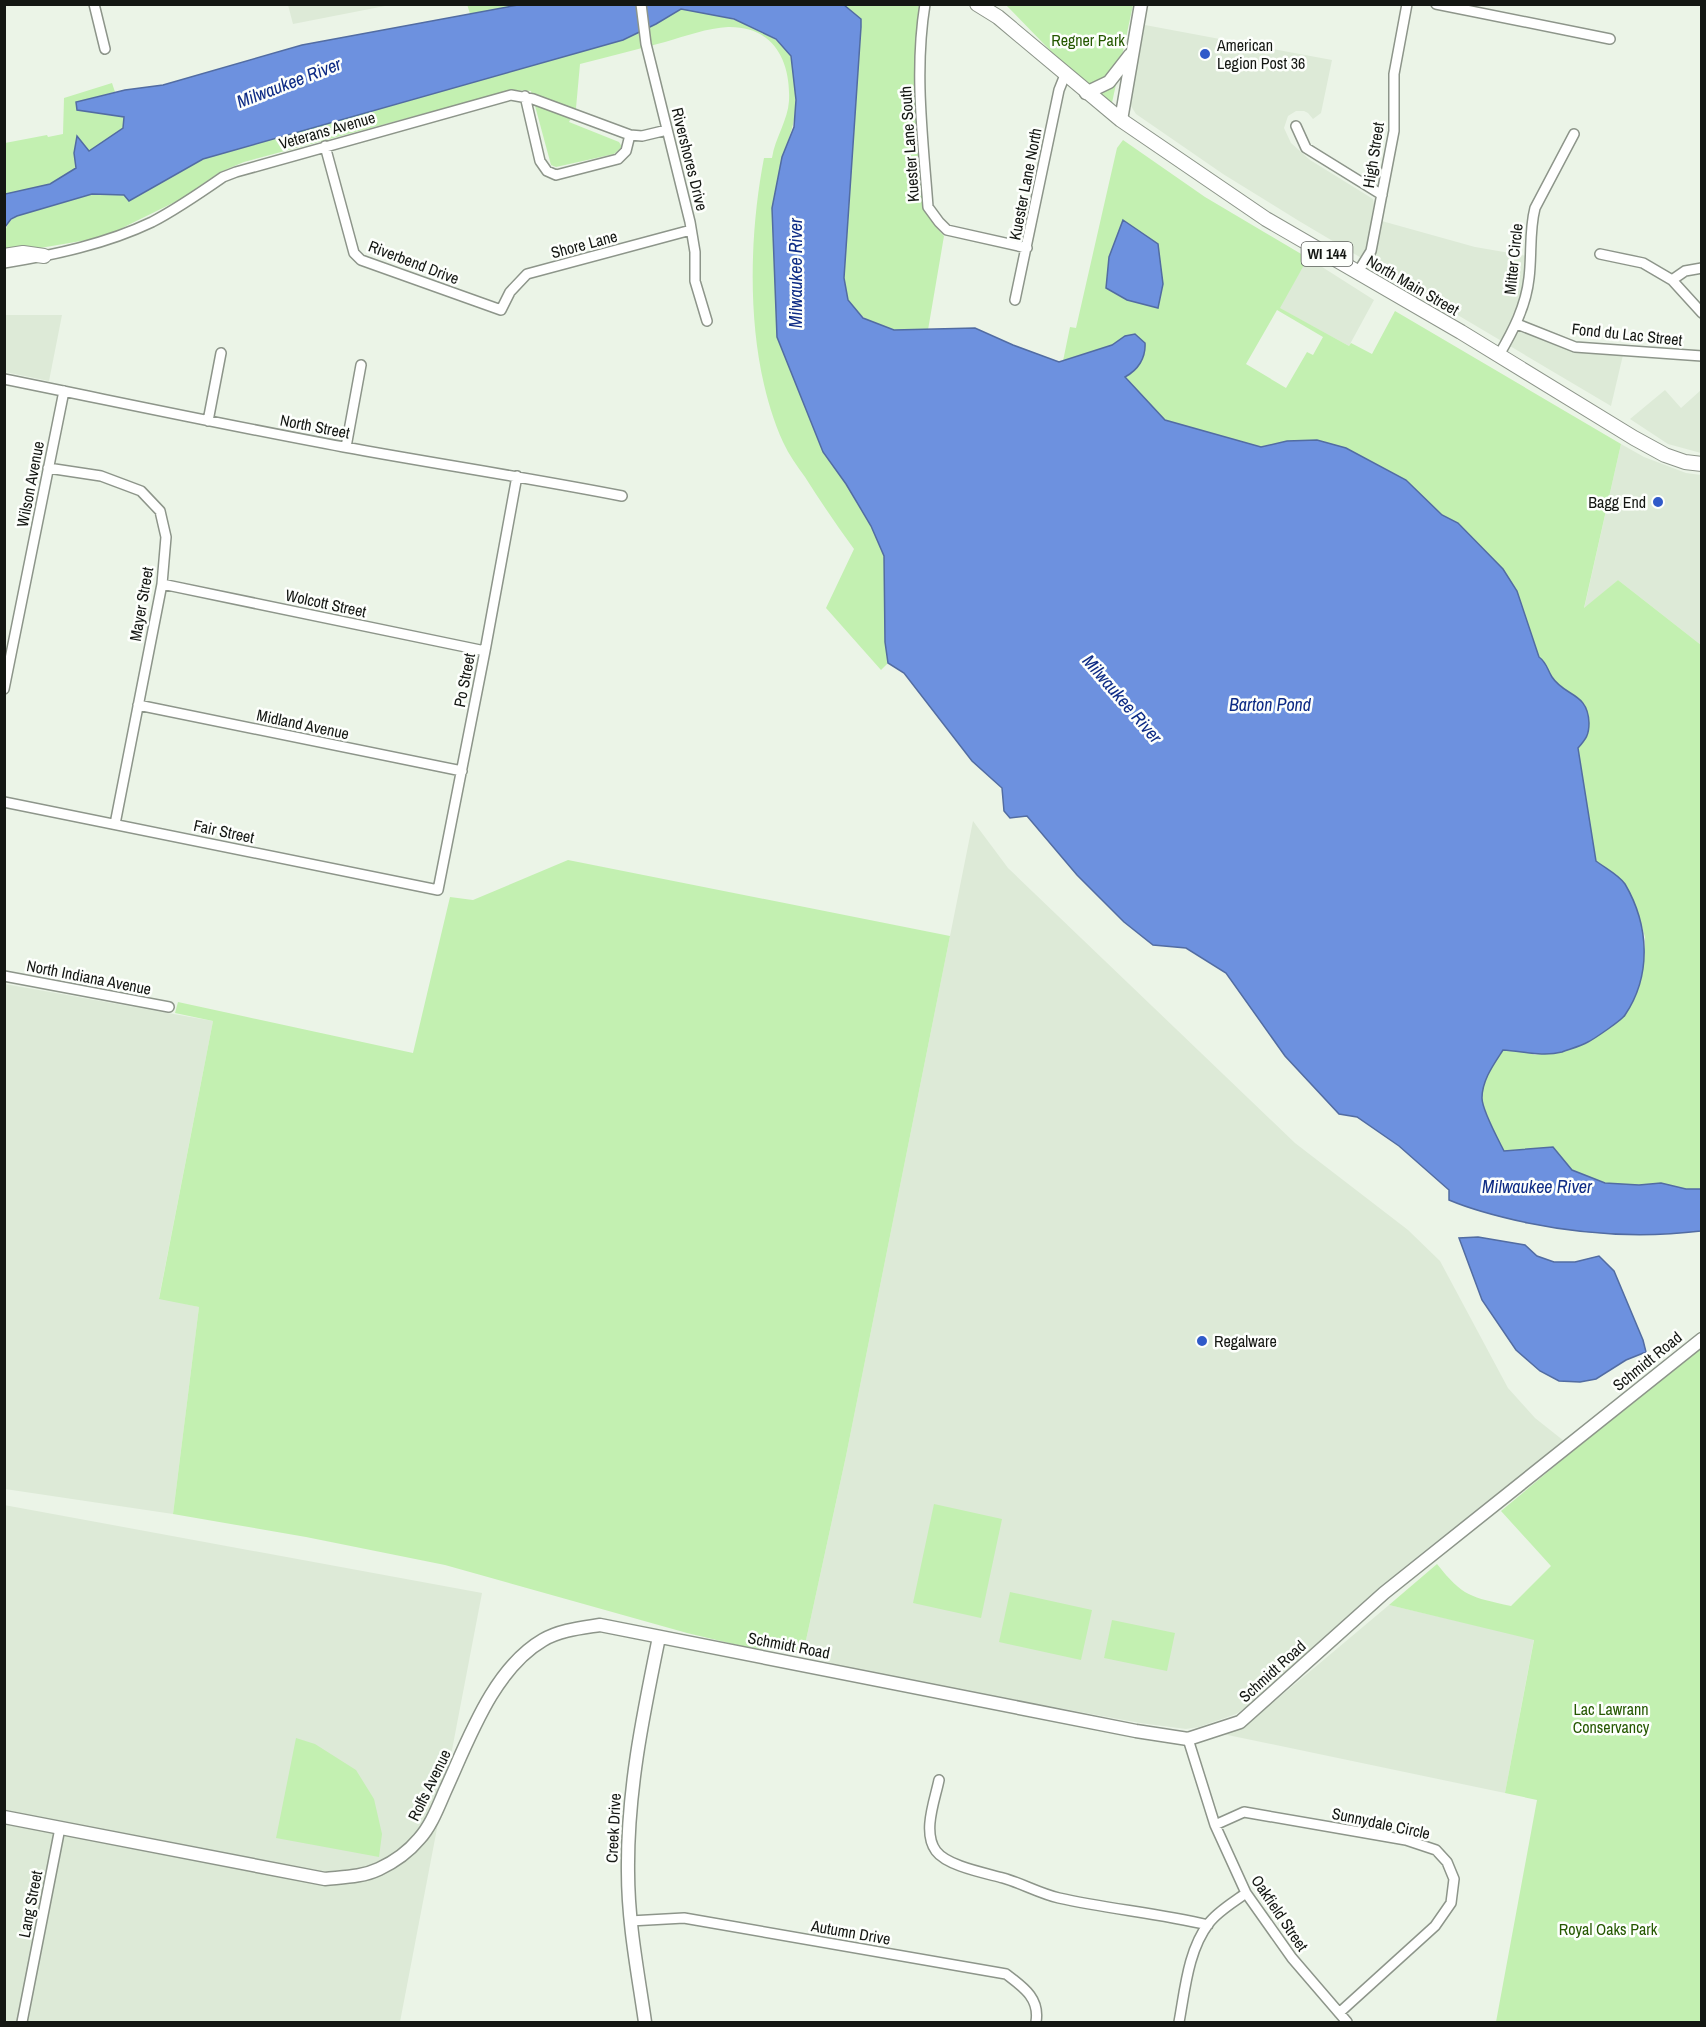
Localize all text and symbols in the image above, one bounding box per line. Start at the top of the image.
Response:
park label: Regner Park [1051,29,1125,51]
place label: American Legion Post 36 [1216,34,1305,74]
marker: American Legion Post 36 [1198,47,1212,61]
water label: Milwaukee River [233,51,346,114]
street label: Kuester Lane South [894,85,924,203]
street label: Rivershores Drive [667,105,713,213]
street label: Veterans Avenue [276,106,378,154]
street label: High Street [1357,120,1389,189]
street label: Kuester Lane North [1003,126,1047,242]
water label: Milwaukee River [783,217,808,328]
street label: Mitter Circle [1498,222,1528,296]
street label: Shore Lane [548,225,620,263]
street label: Riverbend Drive [365,235,463,289]
road number: WI 144 [1302,242,1352,266]
street label: North Main Street [1363,250,1464,321]
street label: Fond du Lac Street [1571,317,1684,351]
street label: North Street [278,408,352,444]
street label: Wilson Avenue [11,439,49,529]
place label: Bagg End [1588,491,1646,513]
marker: Bagg End [1651,495,1665,509]
street label: Mayer Street [124,565,158,643]
street label: Wolcott Street [284,584,369,622]
water label: Milwaukee River [1077,649,1169,749]
street label: Po Street [448,651,480,709]
water label: Barton Pond [1229,692,1312,717]
street label: Midland Avenue [255,703,351,745]
street label: Fair Street [192,814,257,848]
street label: North Indiana Avenue [25,954,153,1000]
water label: Milwaukee River [1482,1174,1593,1199]
street label: Schmidt Road [1608,1326,1686,1396]
place label: Regalware [1214,1330,1277,1352]
marker: Regalware [1195,1334,1209,1348]
street label: Schmidt Road [746,1626,832,1664]
street label: Schmidt Road [1234,1635,1310,1707]
park label: Lac Lawrann Conservancy [1573,1698,1650,1738]
street label: Rolfs Avenue [402,1746,456,1824]
street label: Creek Drive [600,1792,626,1864]
street label: Sunnydale Circle [1330,1802,1432,1844]
street label: Lang Street [13,1868,47,1939]
street label: Oakfield Street [1246,1871,1314,1956]
street label: Autumn Drive [809,1914,892,1950]
park label: Royal Oaks Park [1559,1918,1658,1940]

